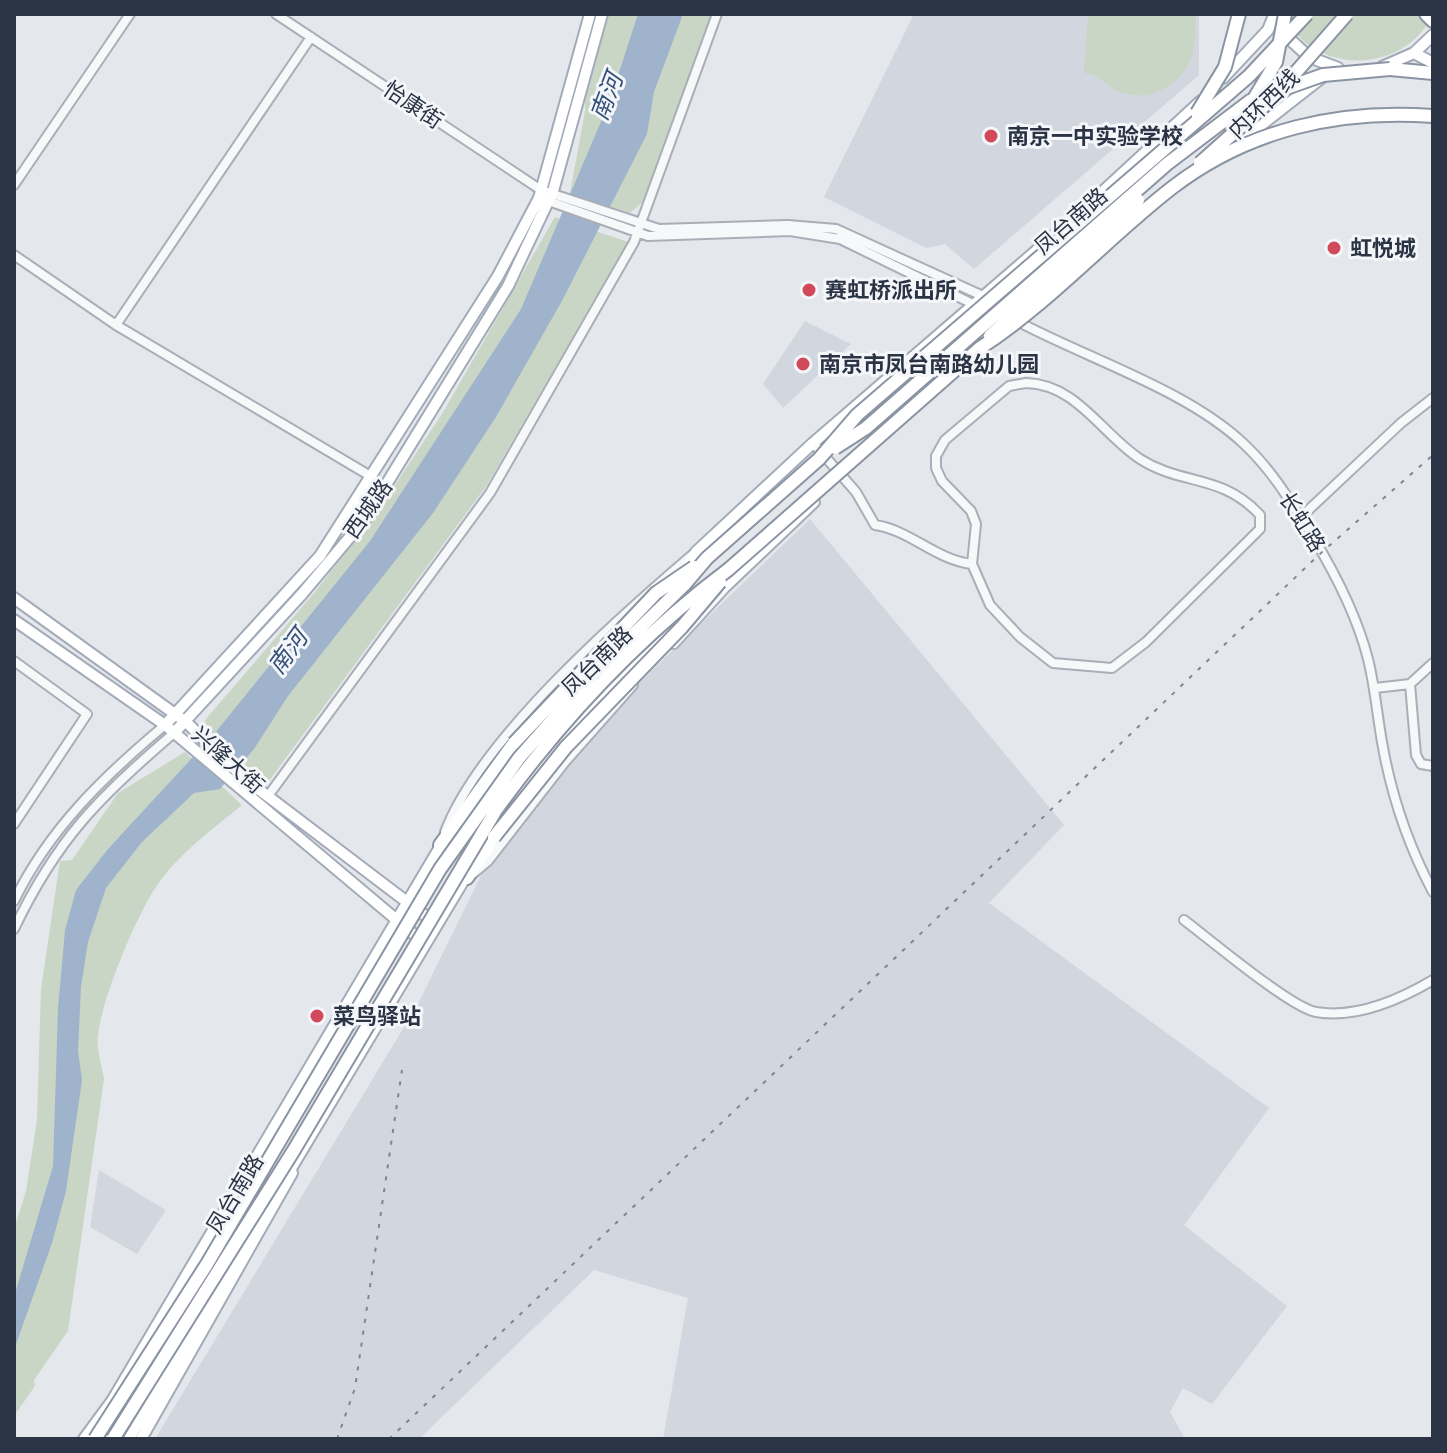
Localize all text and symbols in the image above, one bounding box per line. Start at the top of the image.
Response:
street label: 内环西线 [1223,64,1305,144]
water label: 南河 [585,66,630,124]
street label: 怡康街 [378,75,448,135]
place label: 南京一中实验学校 [1007,123,1183,150]
marker: 南京一中实验学校 [982,127,1000,145]
street label: 凤台南路 [1029,182,1113,260]
place label: 虹悦城 [1350,235,1416,262]
marker: 虹悦城 [1325,239,1343,257]
place label: 赛虹桥派出所 [825,277,957,304]
marker: 赛虹桥派出所 [800,281,818,299]
place label: 南京市凤台南路幼儿园 [819,351,1039,378]
marker: 南京市凤台南路幼儿园 [794,355,812,373]
street label: 西城路 [338,474,398,544]
street label: 长虹路 [1273,487,1331,557]
water label: 南河 [263,621,316,680]
street label: 凤台南路 [556,621,638,701]
street label: 兴隆大街 [186,721,270,799]
place label: 菜鸟驿站 [333,1003,421,1030]
marker: 菜鸟驿站 [308,1007,326,1025]
street label: 凤台南路 [201,1149,269,1239]

